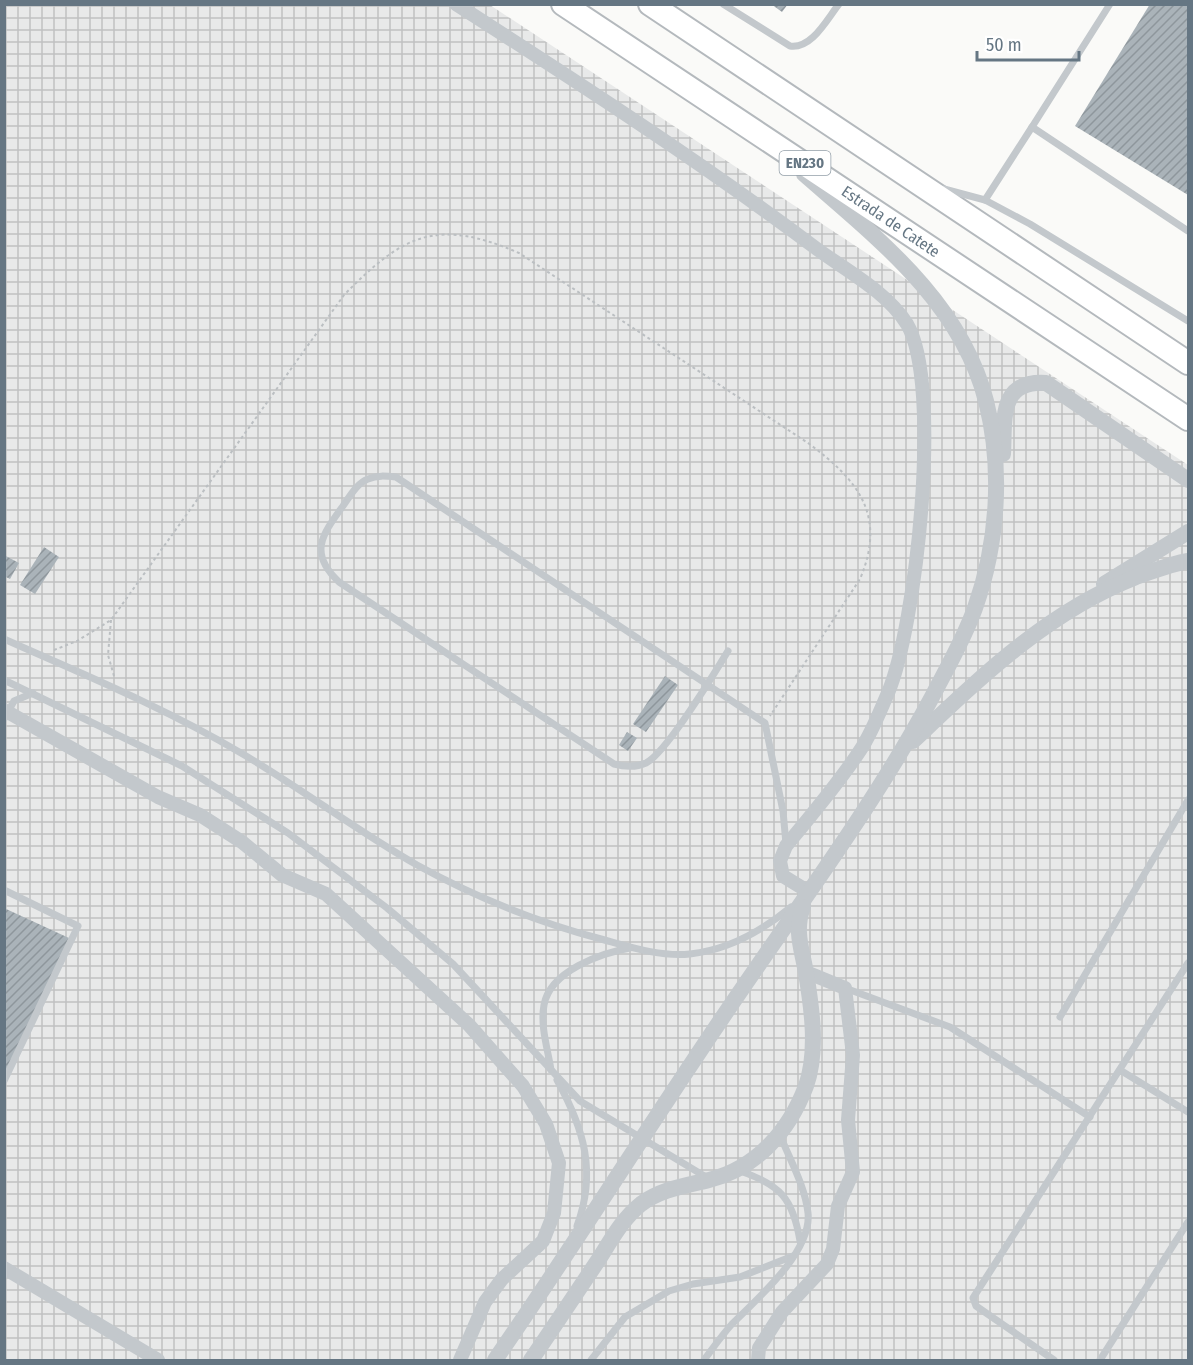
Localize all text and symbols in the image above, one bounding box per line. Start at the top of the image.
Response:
scale bar [977,24,1079,62]
text: 50 m [986,34,1022,56]
road number: EN230 [780,151,830,175]
street label: Estrada de Catete [838,182,944,261]

